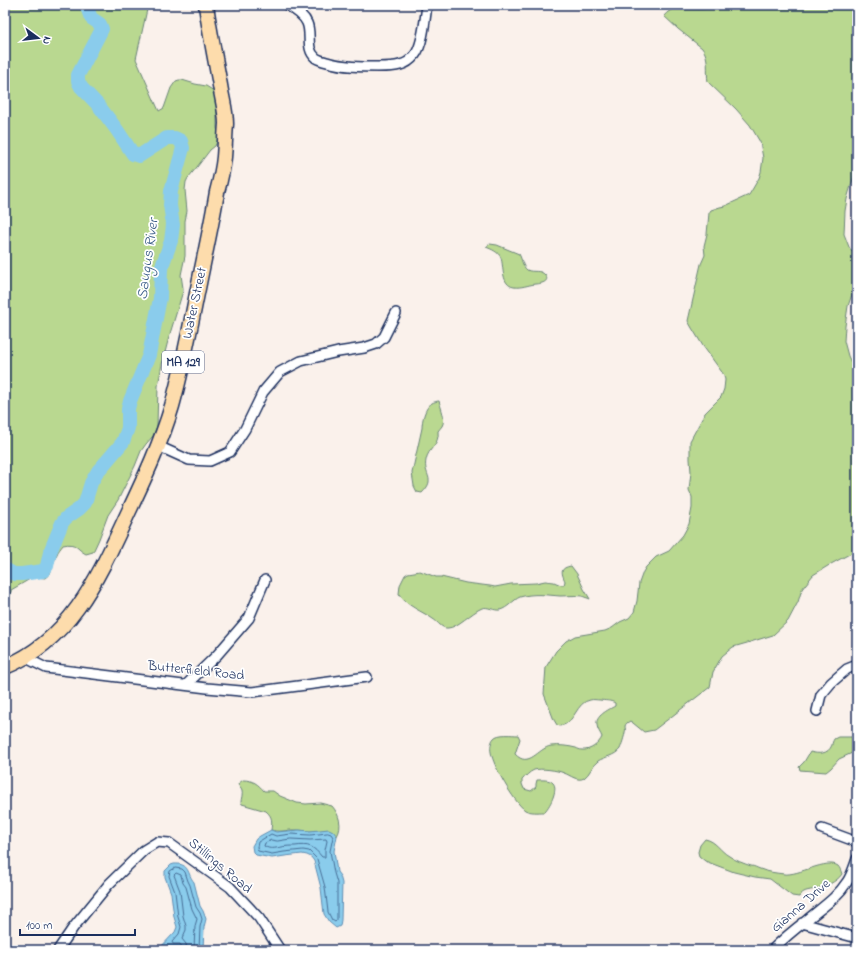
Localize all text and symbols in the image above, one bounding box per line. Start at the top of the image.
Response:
north arrow [18,18,58,58]
text: N [38,35,55,46]
water label: Saugus River [131,215,166,301]
street label: Water Street [177,265,213,341]
road number: MA 129 [162,351,204,373]
street label: Butterfield Road [146,655,245,687]
street label: Stillings Road [183,833,257,900]
street label: Gianna Drive [767,874,836,938]
scale bar [20,911,135,937]
text: 100 m [26,917,53,935]

